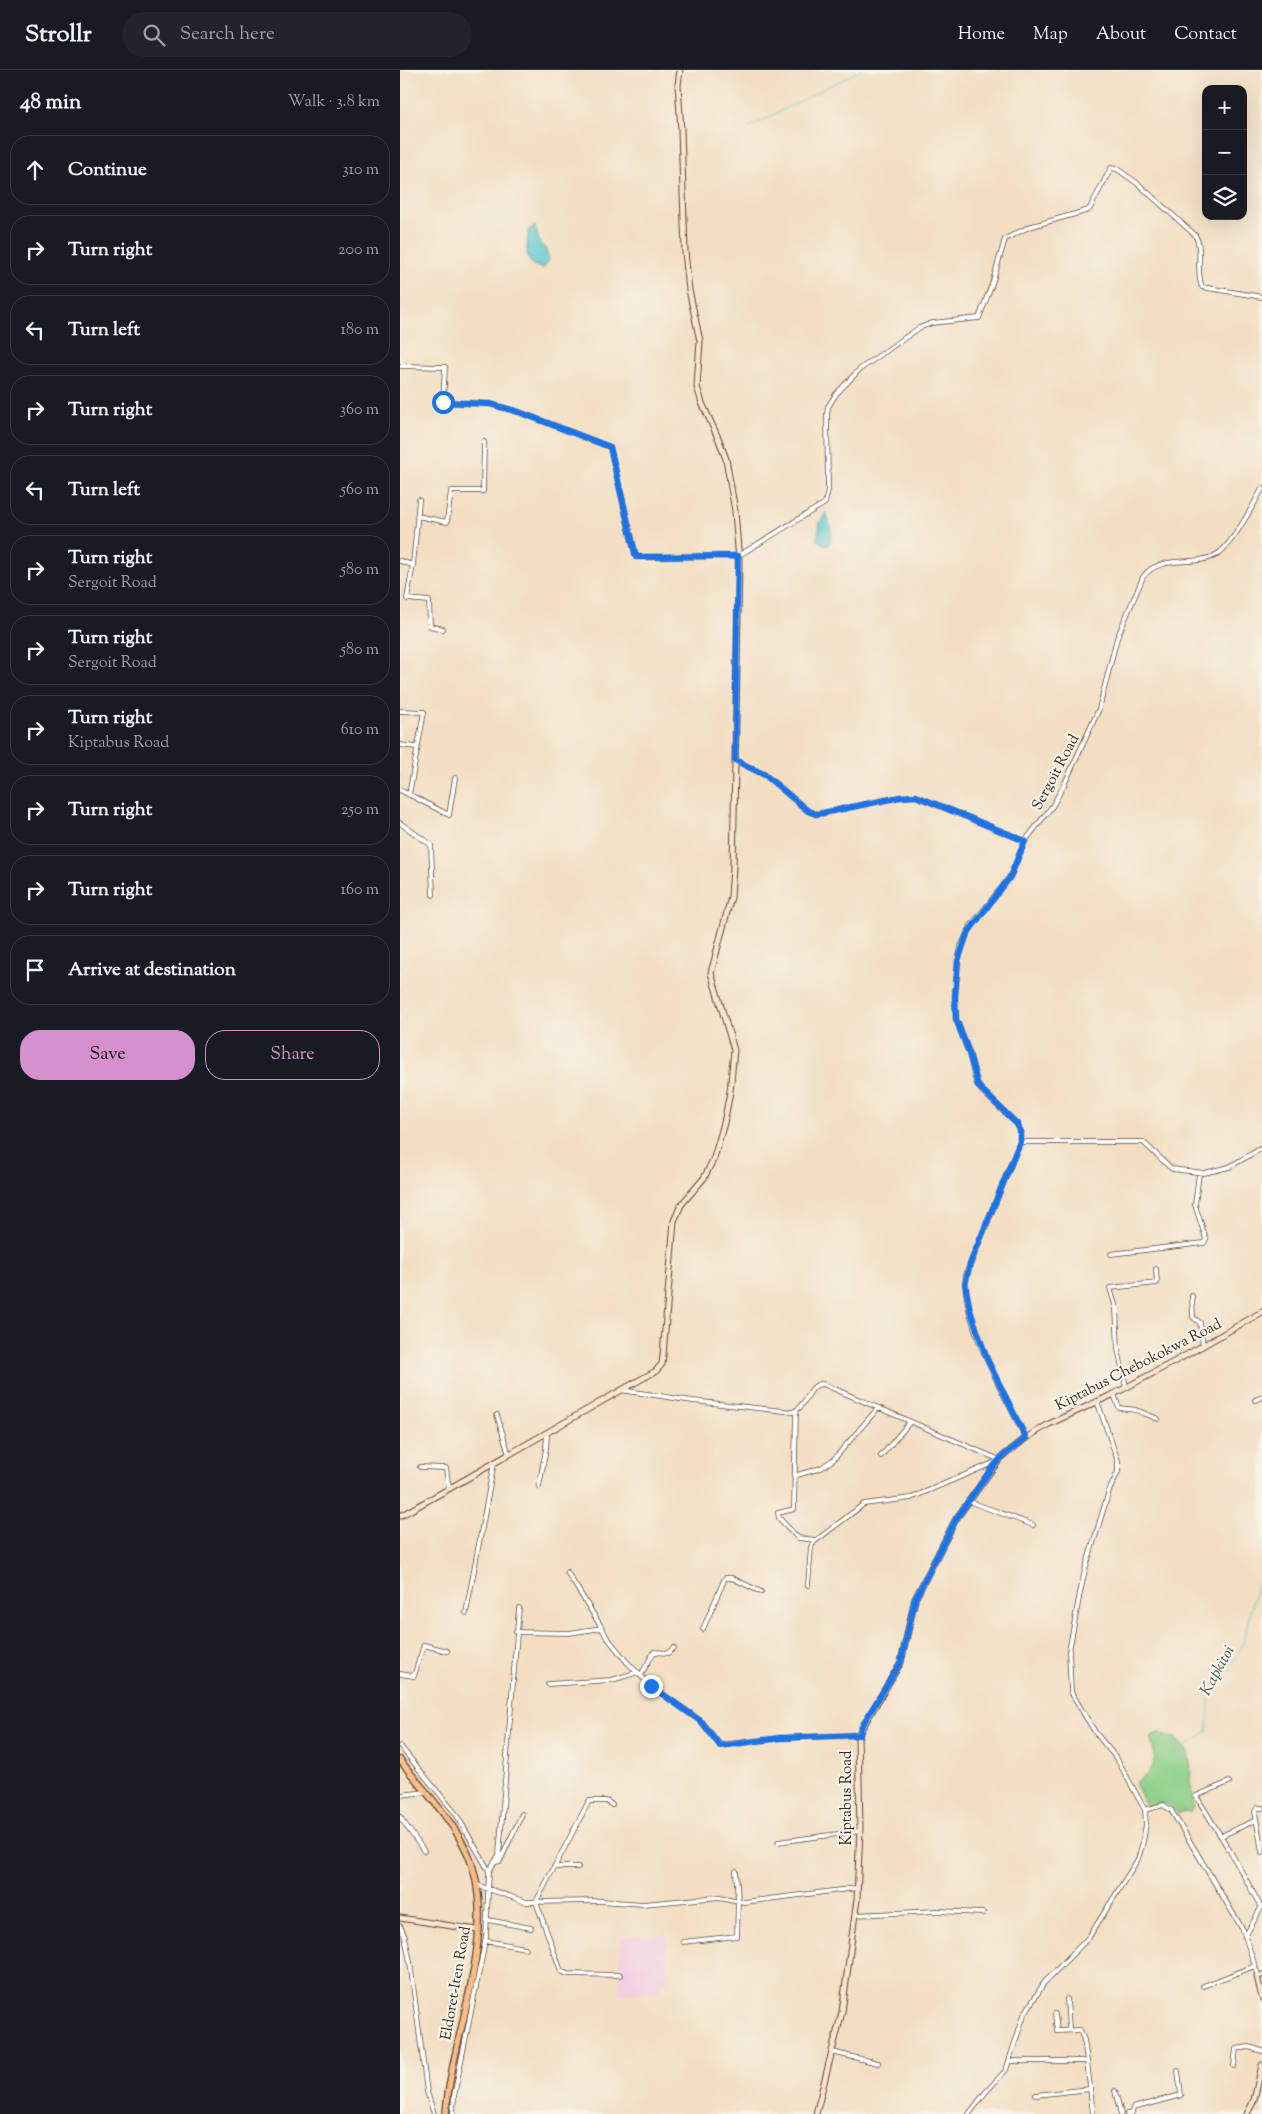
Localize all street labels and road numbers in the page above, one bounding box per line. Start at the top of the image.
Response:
street label: Sergoit Road [1028,731,1085,814]
street label: Kiptabus Chebokokwa Road [1052,1314,1226,1416]
street label: Kiptabus Road [837,1750,858,1845]
street label: Eldoret-Iten Road [436,1924,477,2042]

